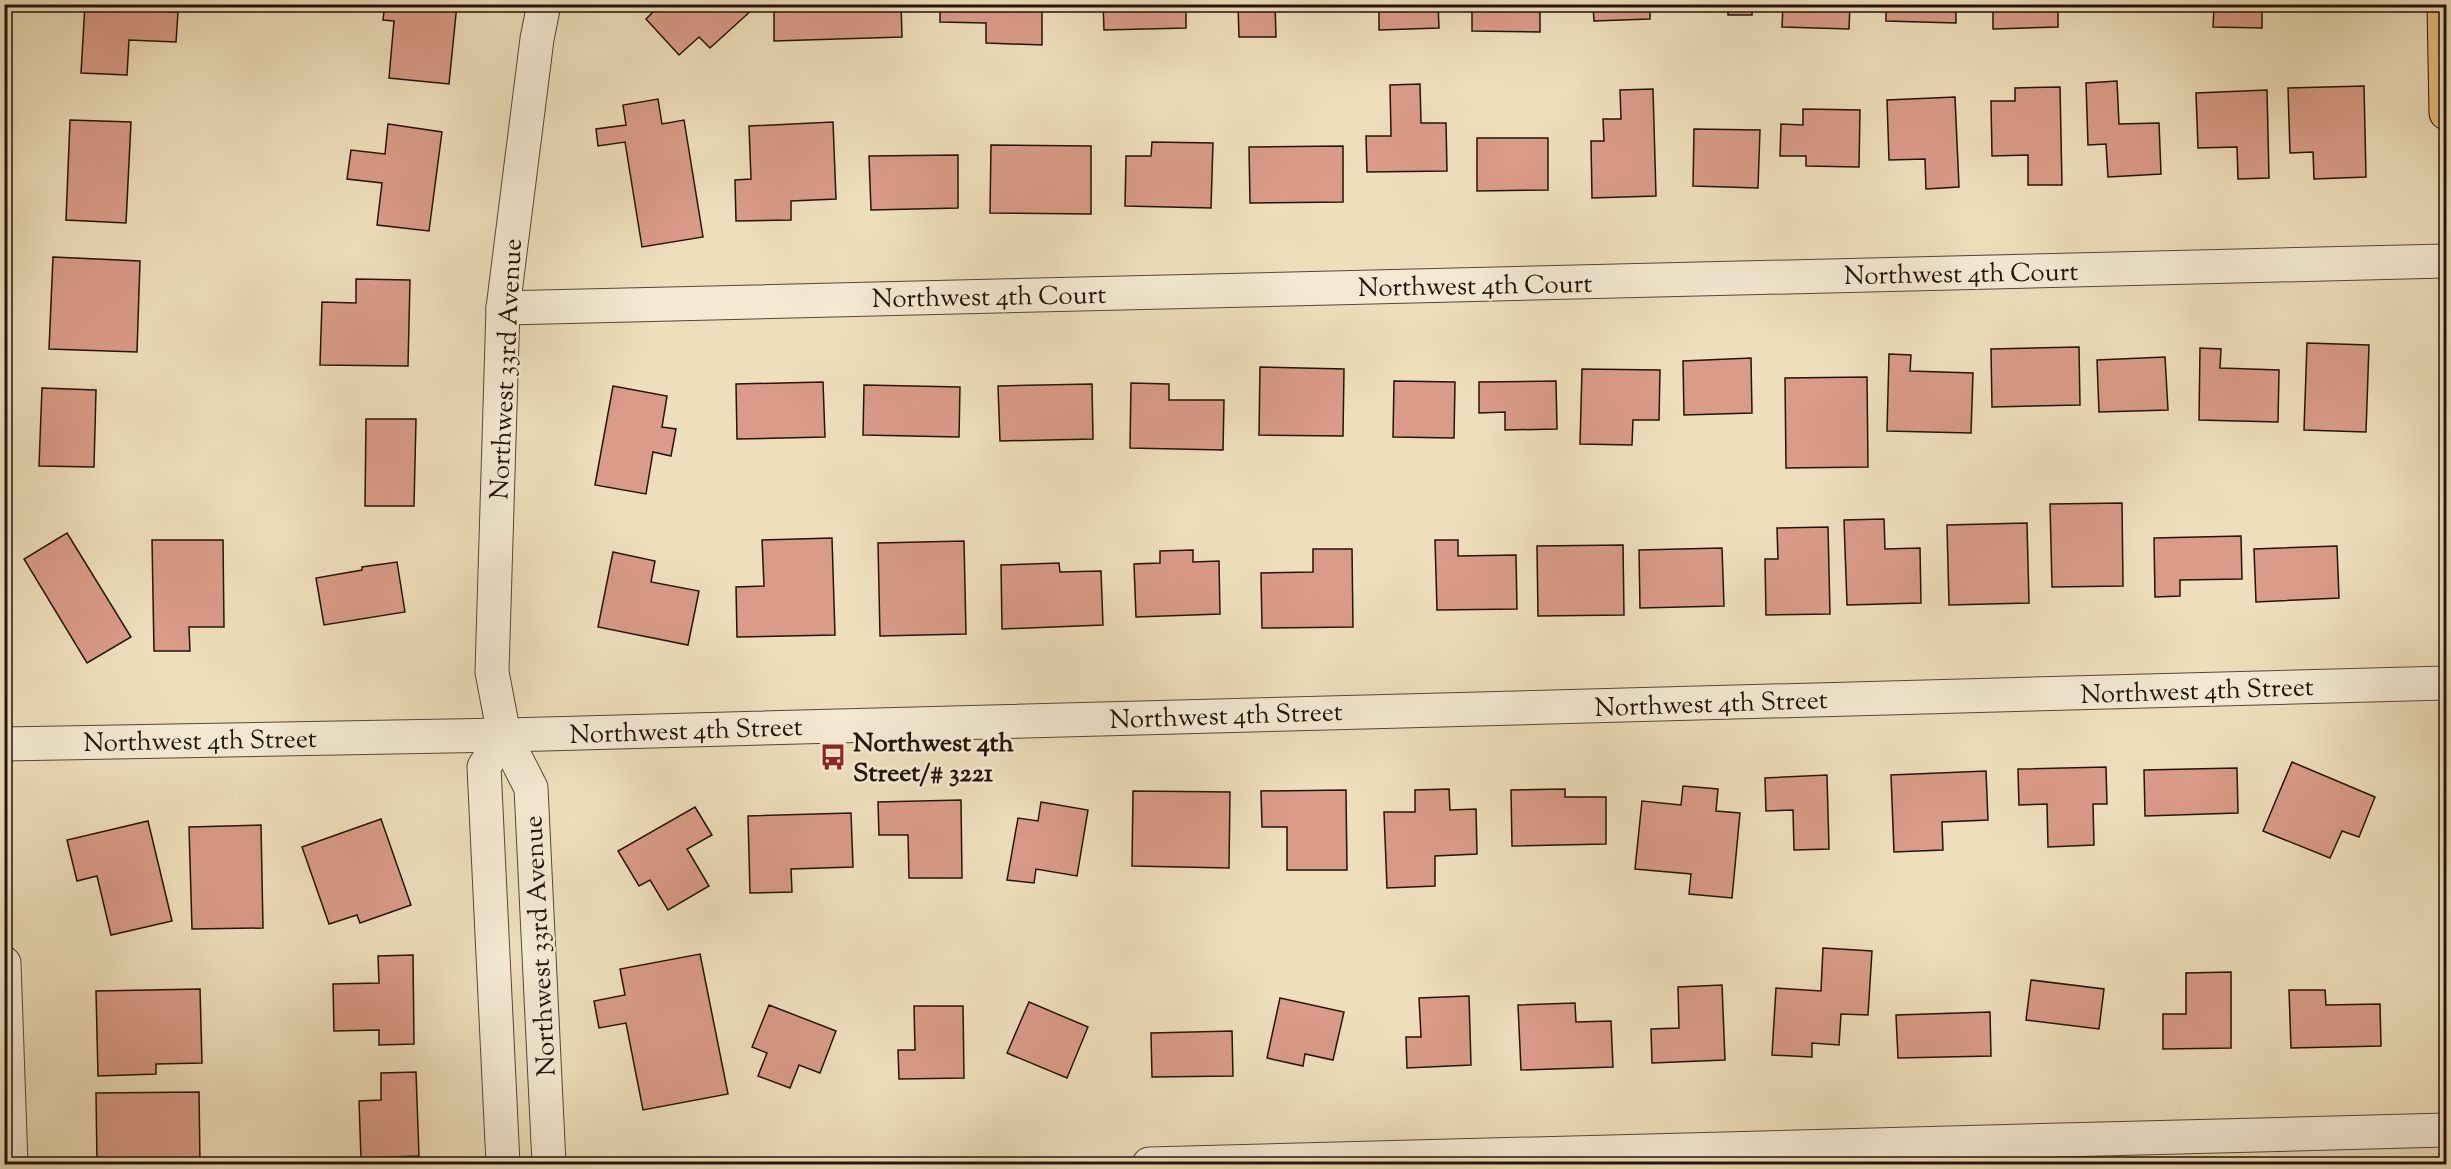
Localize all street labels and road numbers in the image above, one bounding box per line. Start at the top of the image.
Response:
street label: Northwest 33rd Avenue [482,238,533,501]
street label: Northwest 4th Court [1844,255,2079,296]
street label: Northwest 4th Court [1358,267,1593,308]
street label: Northwest 4th Court [872,278,1107,319]
street label: Northwest 4th Street [2080,670,2314,715]
street label: Northwest 4th Street [1594,683,1828,728]
street label: Northwest 4th Street [1109,695,1343,740]
street label: Northwest 4th Street [569,710,803,755]
street label: Northwest 4th Street [83,722,317,763]
street label: Northwest 33rd Avenue [516,814,567,1077]

